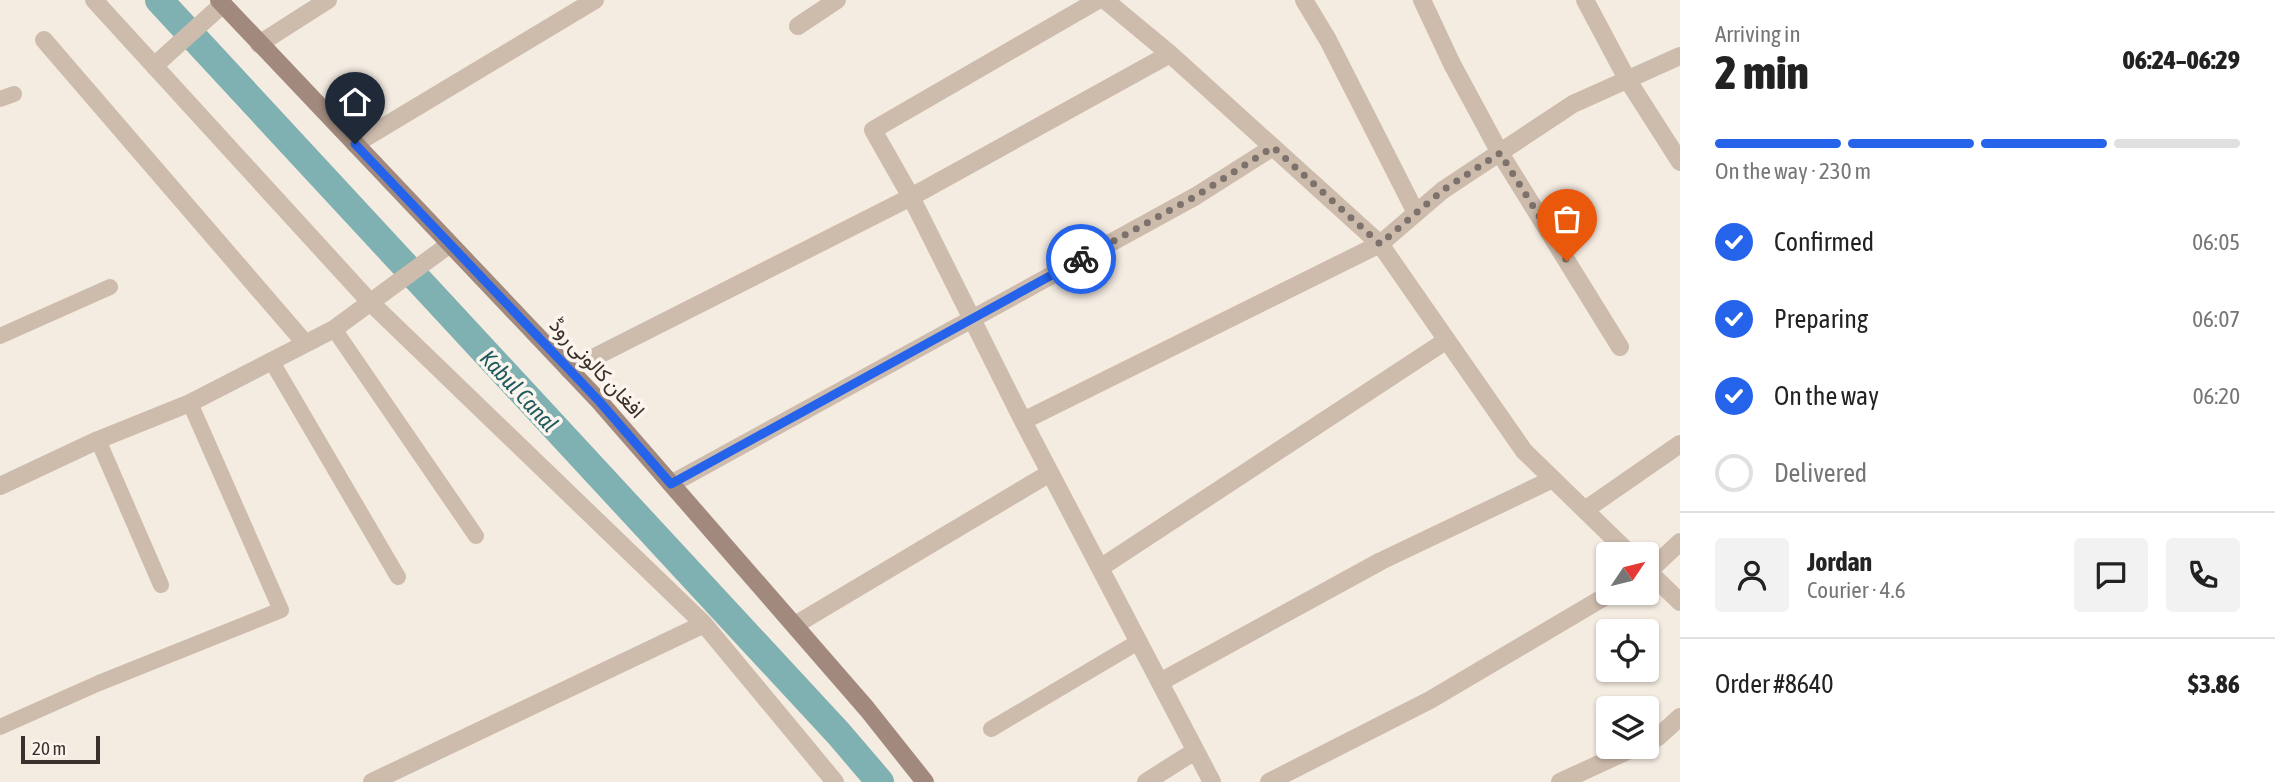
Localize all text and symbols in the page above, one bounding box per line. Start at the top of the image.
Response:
text: Arriving in [1715,21,1801,47]
text: 06:24–06:29 [2123,45,2240,75]
text: 2 min [1715,46,1809,99]
pin [325,72,385,144]
icon: home [336,83,374,121]
text: On the way · 230 m [1715,158,1871,184]
pin [1537,189,1597,261]
icon: bag [1548,200,1586,238]
icon: check [1715,223,1753,261]
courier [1046,224,1116,294]
text: Confirmed [1774,227,1874,257]
text: 06:05 [2192,229,2240,255]
icon: bike [1062,240,1100,278]
icon: check [1715,300,1753,338]
text: Preparing [1774,304,1868,334]
text: 06:07 [2192,306,2240,332]
street label: افغان کالونی روڈ [544,312,650,424]
water label: Kabul Canal [475,345,563,437]
icon: check [1715,377,1753,415]
text: On the way [1774,381,1879,411]
text: 06:20 [2193,383,2240,409]
text: Delivered [1774,458,1867,488]
button: person [1715,538,1789,612]
button: chat [2074,538,2148,612]
button: phone [2166,538,2240,612]
north arrow [1596,542,1659,606]
map controls [1596,542,1659,759]
text: Jordan [1807,547,1872,577]
text: Courier · 4.6 [1807,577,1906,603]
button: locate [1596,619,1659,682]
text: Order #8640 [1715,669,1834,699]
text: $3.86 [2188,669,2240,699]
button: layers [1596,696,1659,759]
scale bar [21,733,100,765]
text: 20 m [32,737,66,759]

